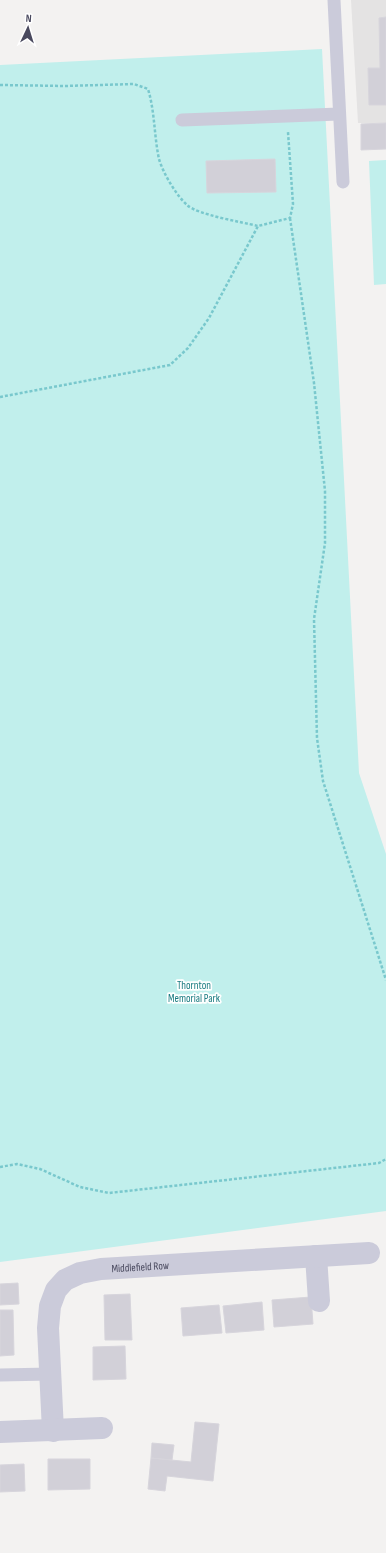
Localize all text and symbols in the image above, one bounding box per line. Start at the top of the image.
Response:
north arrow [8,8,48,48]
text: N [25,12,32,25]
park label: Thornton Memorial Park [168,979,221,1005]
street label: Middlefield Row [111,1259,169,1275]

